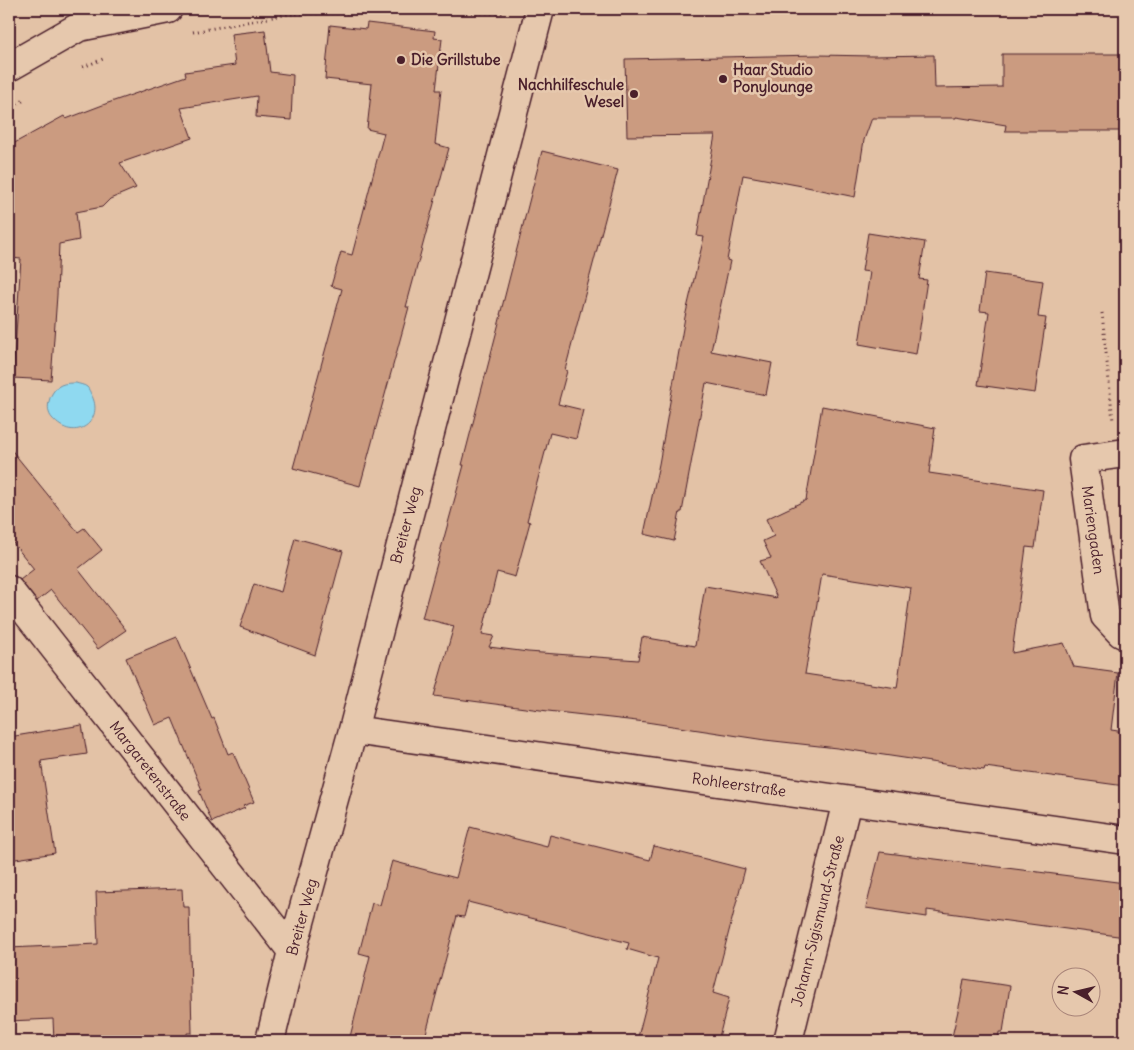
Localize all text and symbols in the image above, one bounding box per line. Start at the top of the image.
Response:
place label: Die Grillstube [411,50,501,69]
marker: Die Grillstube [395,54,407,66]
place label: Haar Studio Ponylounge [733,60,814,97]
marker: Haar Studio Ponylounge [717,73,729,85]
place label: Nachhilfeschule Wesel [518,75,624,111]
marker: Nachhilfeschule Wesel [628,88,640,100]
street label: Breiter Weg [386,484,425,566]
street label: Mariengaden [1078,484,1109,576]
street label: Margaretenstraße [105,717,195,824]
street label: Rohleerstraße [691,768,787,801]
street label: Johann-Sigismund-Straße [787,833,848,1008]
street label: Breiter Weg [282,876,321,958]
north arrow [1052,968,1102,1018]
text: N [1054,984,1073,996]

